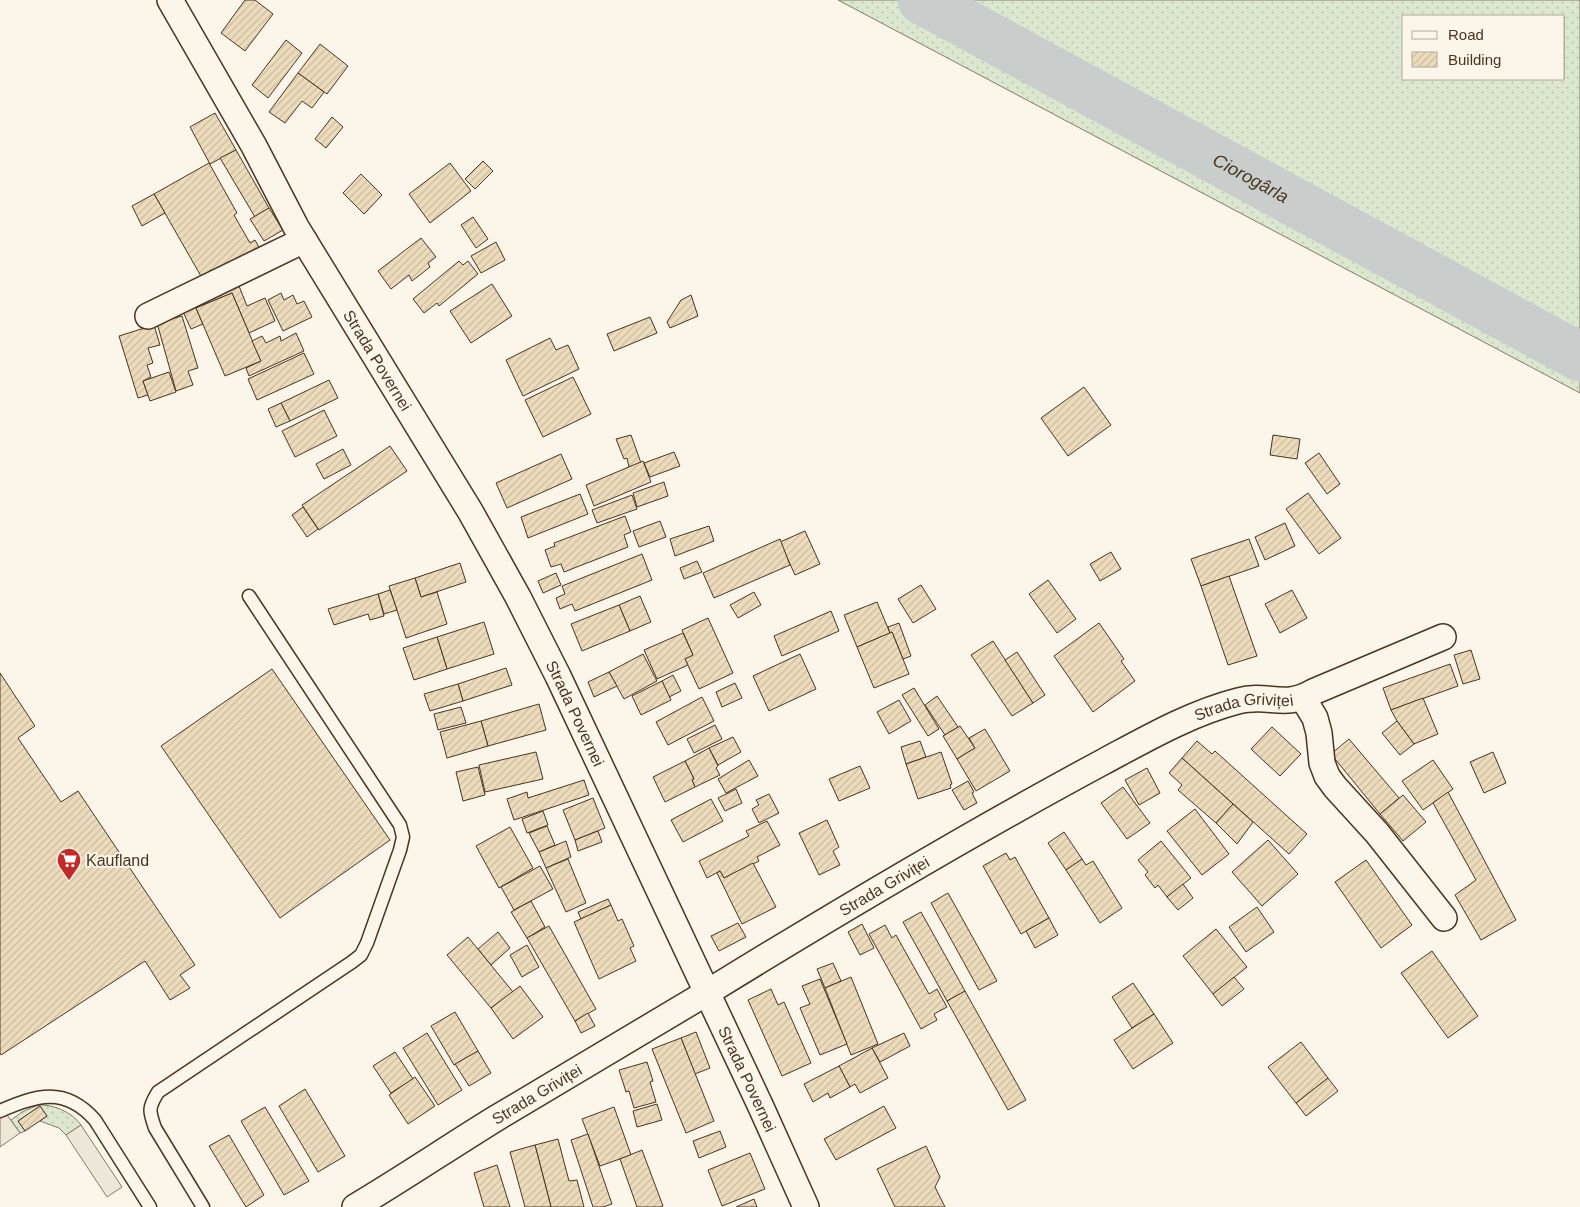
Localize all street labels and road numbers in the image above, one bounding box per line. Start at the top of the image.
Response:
street label: Strada Povernei [340,307,414,414]
street label: Strada Povernei [543,658,607,769]
street label: Strada Griviței [1192,690,1295,724]
street label: Strada Griviței [836,853,932,919]
street label: Strada Povernei [715,1023,779,1135]
street label: Strada Griviței [489,1061,585,1128]

